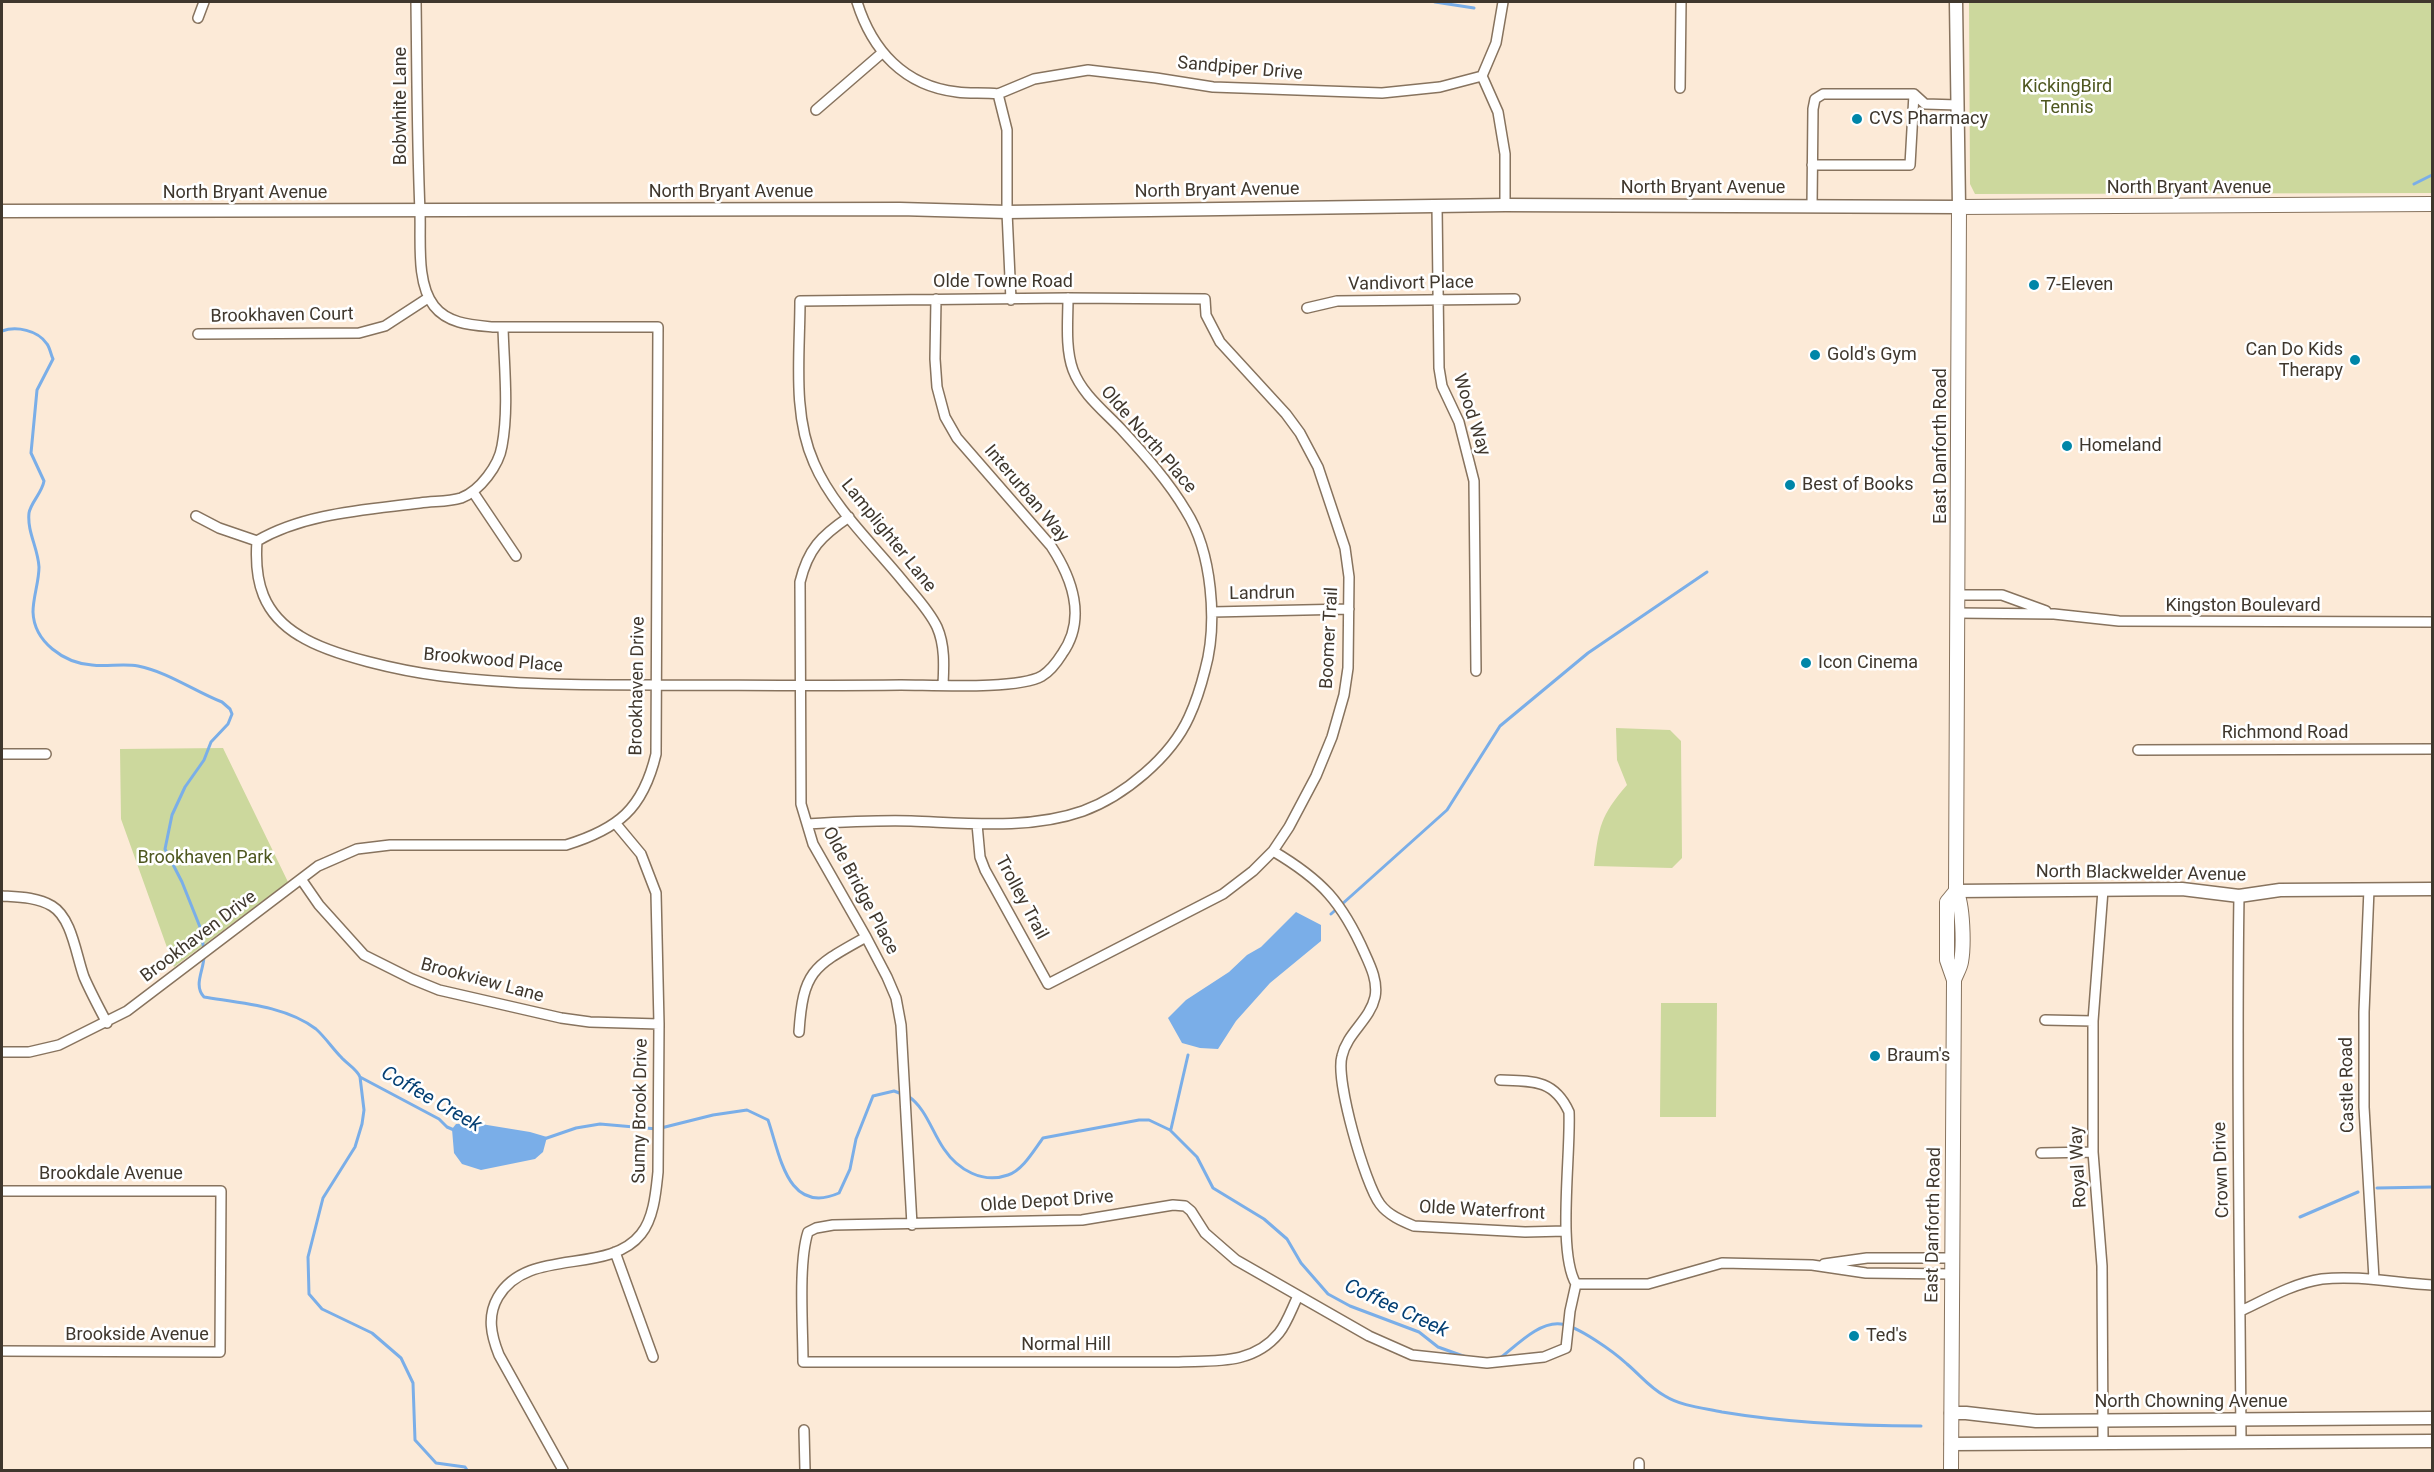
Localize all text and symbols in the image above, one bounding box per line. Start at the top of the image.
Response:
street label: Bobwhite Lane [390,47,412,165]
street label: Sandpiper Drive [1176,53,1304,85]
park label: KickingBird Tennis [2022,76,2112,118]
place label: CVS Pharmacy [1869,108,1988,130]
marker: CVS Pharmacy [1850,112,1864,126]
street label: North Bryant Avenue [1621,177,1785,199]
street label: North Bryant Avenue [2107,177,2271,199]
street label: North Bryant Avenue [1134,179,1300,203]
street label: North Bryant Avenue [649,181,813,203]
street label: North Bryant Avenue [163,182,327,204]
street label: Olde Towne Road [933,271,1073,293]
street label: Vandivort Place [1348,272,1474,296]
place label: 7-Eleven [2046,274,2113,296]
marker: 7-Eleven [2027,278,2041,292]
street label: Brookhaven Court [210,304,354,328]
place label: Can Do Kids Therapy [2245,339,2343,382]
place label: Gold's Gym [1827,344,1917,366]
marker: Gold's Gym [1808,348,1822,362]
marker: Can Do Kids Therapy [2348,353,2362,367]
street label: East Danforth Road [1930,368,1952,524]
street label: Wood Way [1448,371,1494,459]
street label: Olde North Place [1095,382,1201,498]
place label: Homeland [2079,435,2162,457]
marker: Homeland [2060,439,2074,453]
street label: Interurban Way [979,441,1073,547]
place label: Best of Books [1802,474,1914,496]
street label: Lamplighter Lane [836,475,940,597]
marker: Best of Books [1783,478,1797,492]
street label: Landrun [1229,583,1295,605]
street label: Boomer Trail [1317,586,1343,690]
street label: Kingston Boulevard [2165,595,2321,617]
street label: Brookhaven Drive [626,616,650,756]
street label: Brookwood Place [422,644,564,678]
place label: Icon Cinema [1818,652,1918,674]
marker: Icon Cinema [1799,656,1813,670]
street label: Richmond Road [2222,722,2348,744]
street label: Olde Bridge Place [817,824,903,958]
park label: Brookhaven Park [137,847,273,869]
street label: Trolley Trail [990,852,1052,944]
street label: North Blackwelder Avenue [2036,861,2246,887]
street label: Brookhaven Drive [137,886,261,988]
street label: Brookview Lane [418,954,546,1008]
street label: Castle Road [2336,1037,2360,1133]
street label: Sunny Brook Drive [629,1038,653,1184]
place label: Braum's [1887,1045,1950,1067]
marker: Braum's [1868,1049,1882,1063]
water label: Coffee Creek [377,1062,485,1138]
street label: Crown Drive [2210,1122,2234,1218]
street label: Royal Way [2066,1125,2092,1209]
street label: East Danforth Road [1922,1147,1946,1303]
street label: Brookdale Avenue [39,1163,183,1185]
street label: Olde Depot Drive [980,1187,1114,1217]
street label: Olde Waterfront [1418,1197,1546,1225]
water label: Coffee Creek [1340,1274,1452,1344]
street label: Brookside Avenue [65,1324,209,1346]
place label: Ted's [1866,1325,1907,1347]
marker: Ted's [1847,1329,1861,1343]
street label: Normal Hill [1021,1334,1111,1356]
street label: North Chowning Avenue [2094,1391,2288,1413]

